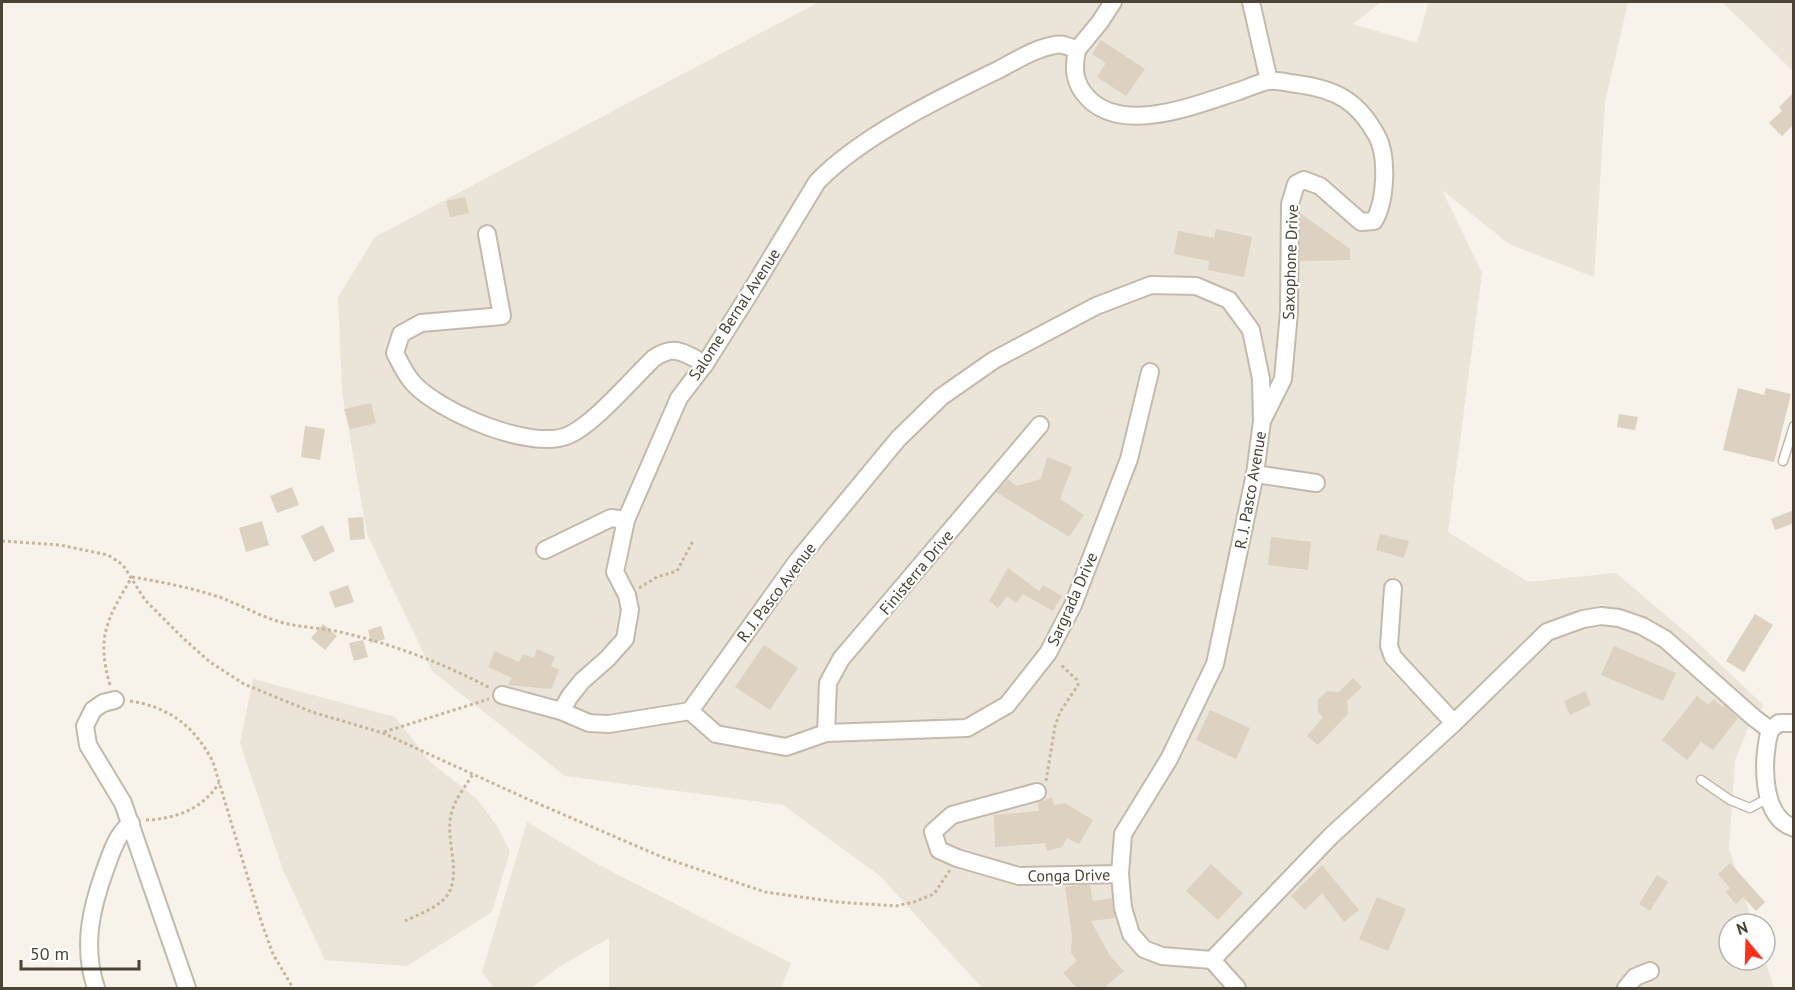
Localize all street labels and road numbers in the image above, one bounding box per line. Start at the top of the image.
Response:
street label: Saxophone Drive [1278,204,1302,320]
street label: Salome Bernal Avenue [684,244,784,384]
street label: R. J. Pasco Avenue [1230,430,1270,550]
street label: Finisterra Drive [875,525,957,619]
street label: R. J. Pasco Avenue [732,538,820,646]
street label: Sargrada Drive [1042,549,1102,649]
street label: Conga Drive [1028,864,1110,886]

